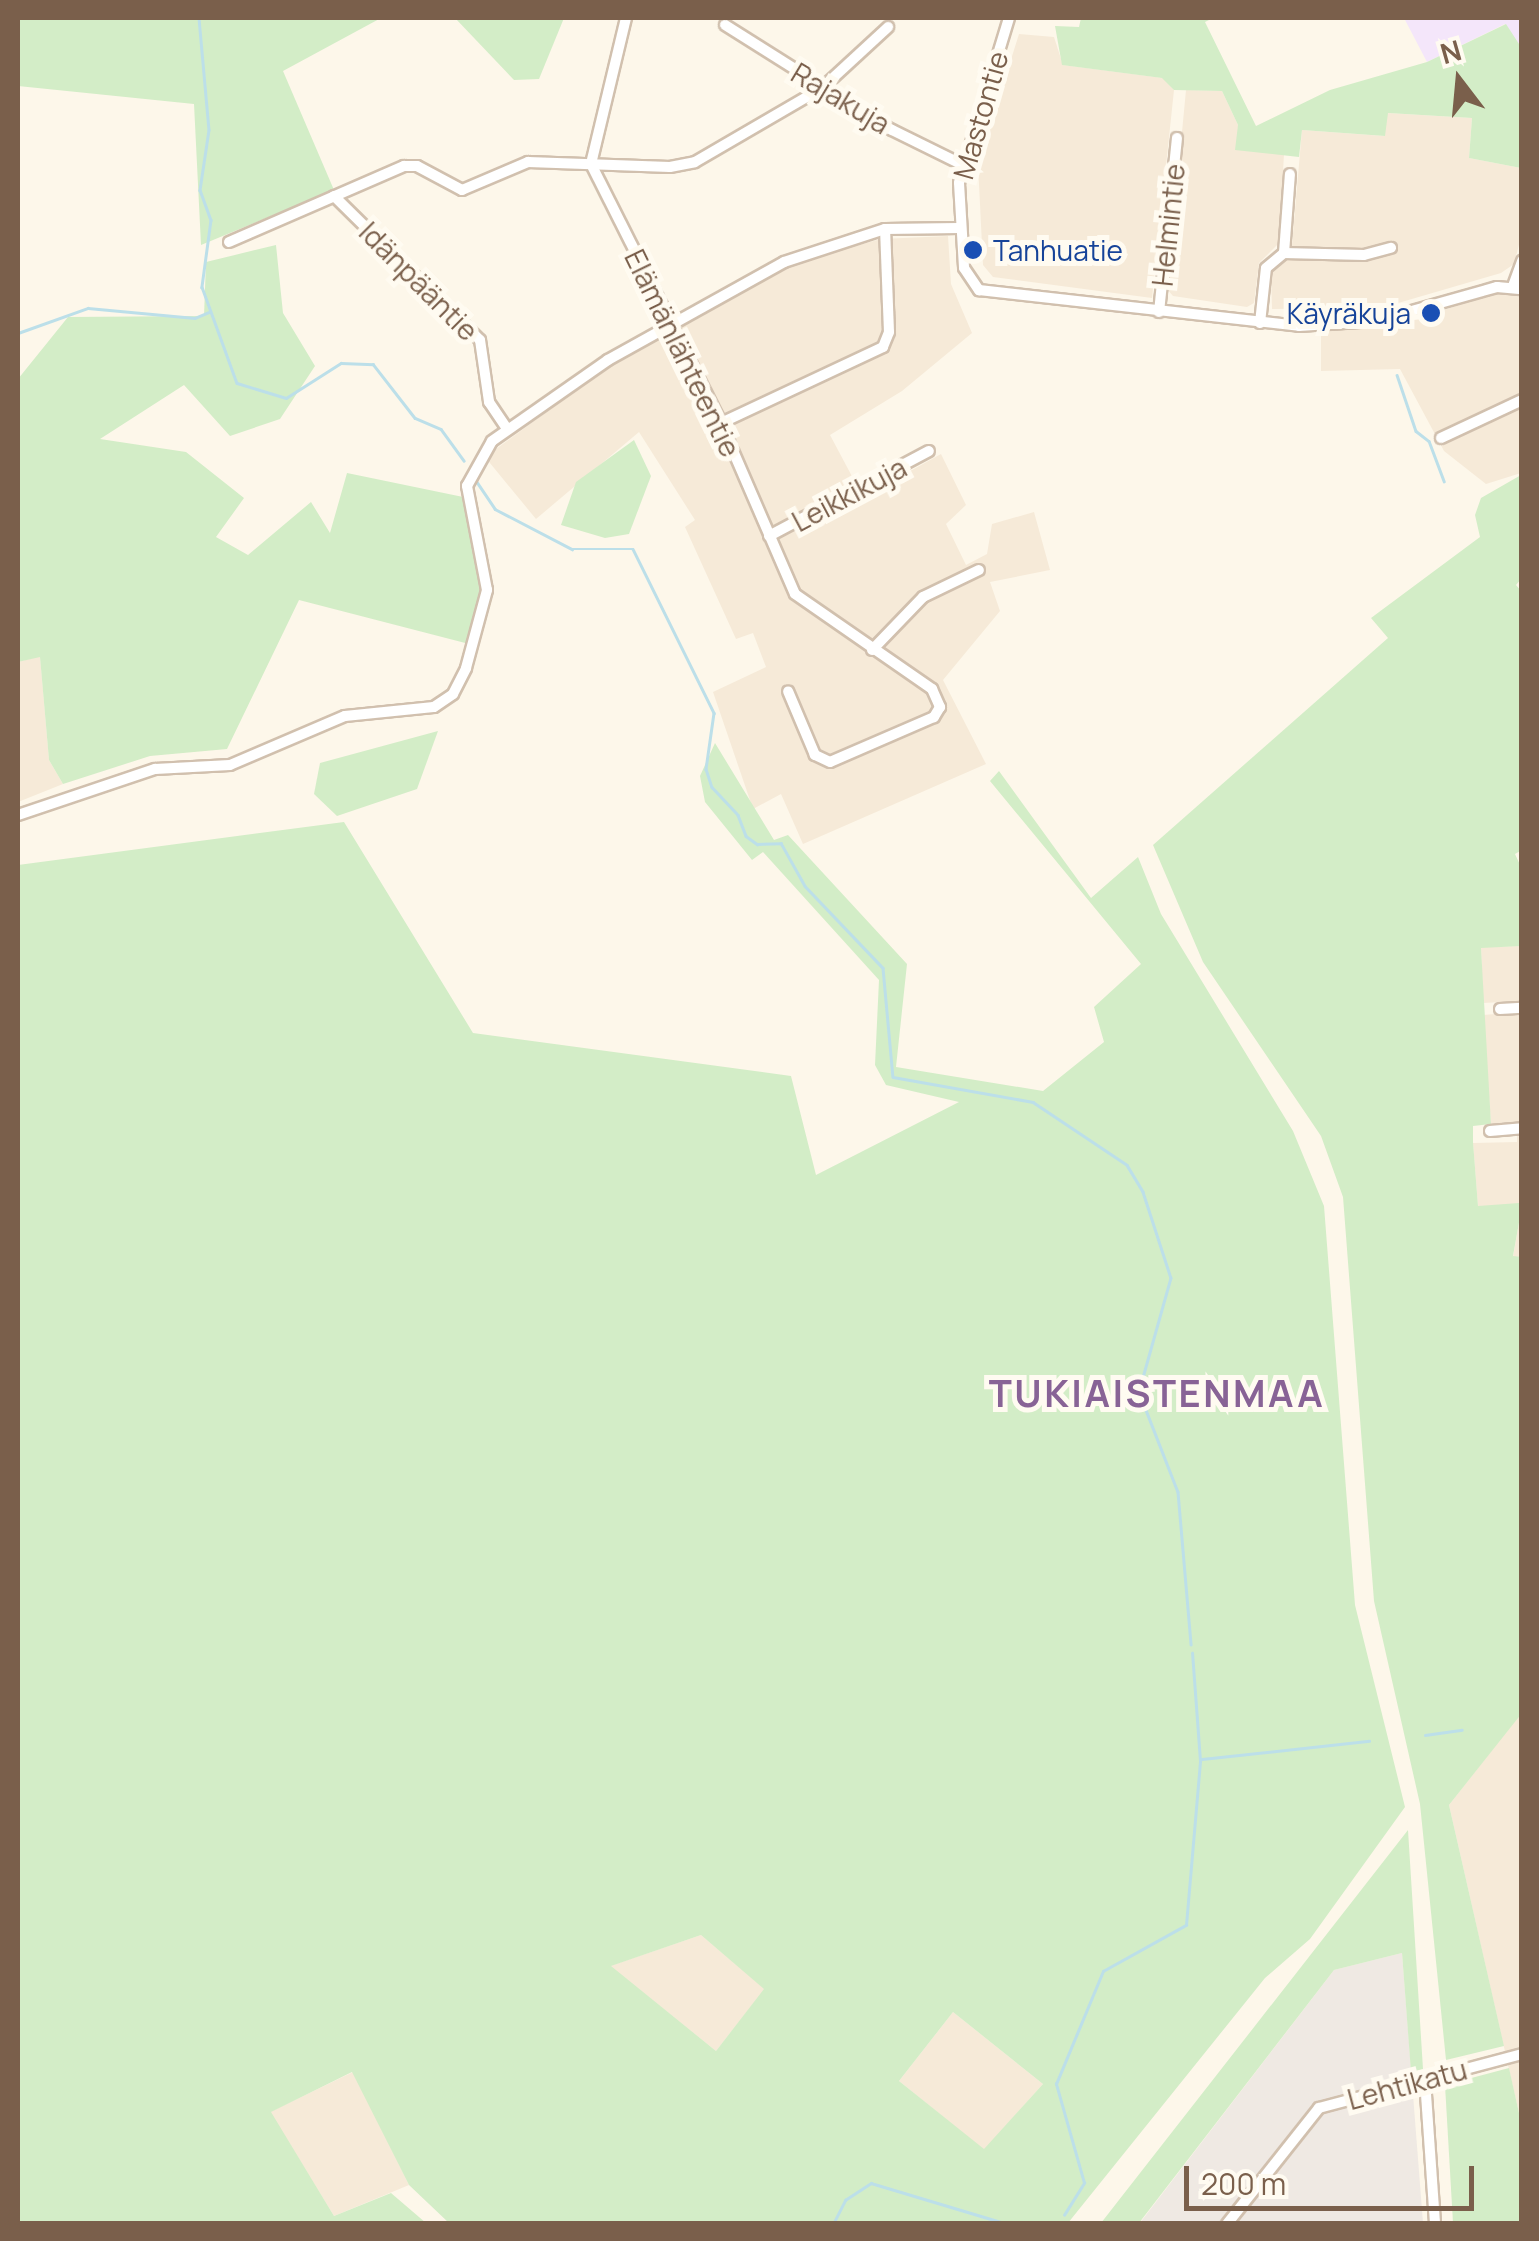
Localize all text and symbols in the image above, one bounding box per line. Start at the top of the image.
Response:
north arrow [1409,30,1509,130]
text: N [1436,30,1466,72]
street label: Mastontie [946,47,1014,183]
street label: Rajakuja [786,56,896,140]
street label: Helmintie [1145,162,1191,288]
street label: Idänpääntie [353,215,485,347]
place label: Tanhuatie [993,233,1123,267]
marker: Tanhuatie [962,239,984,261]
street label: Elämänlähteentie [618,244,748,462]
place label: Käyräkuja [1287,296,1411,330]
marker: Käyräkuja [1420,302,1442,324]
street label: Leikkikuja [786,450,912,538]
district label: TUKIAISTENMAA [989,1370,1325,1416]
street label: Lehtikatu [1344,2052,1470,2116]
scale bar [1189,2146,1479,2208]
text: 200 m [1201,2163,1286,2204]

